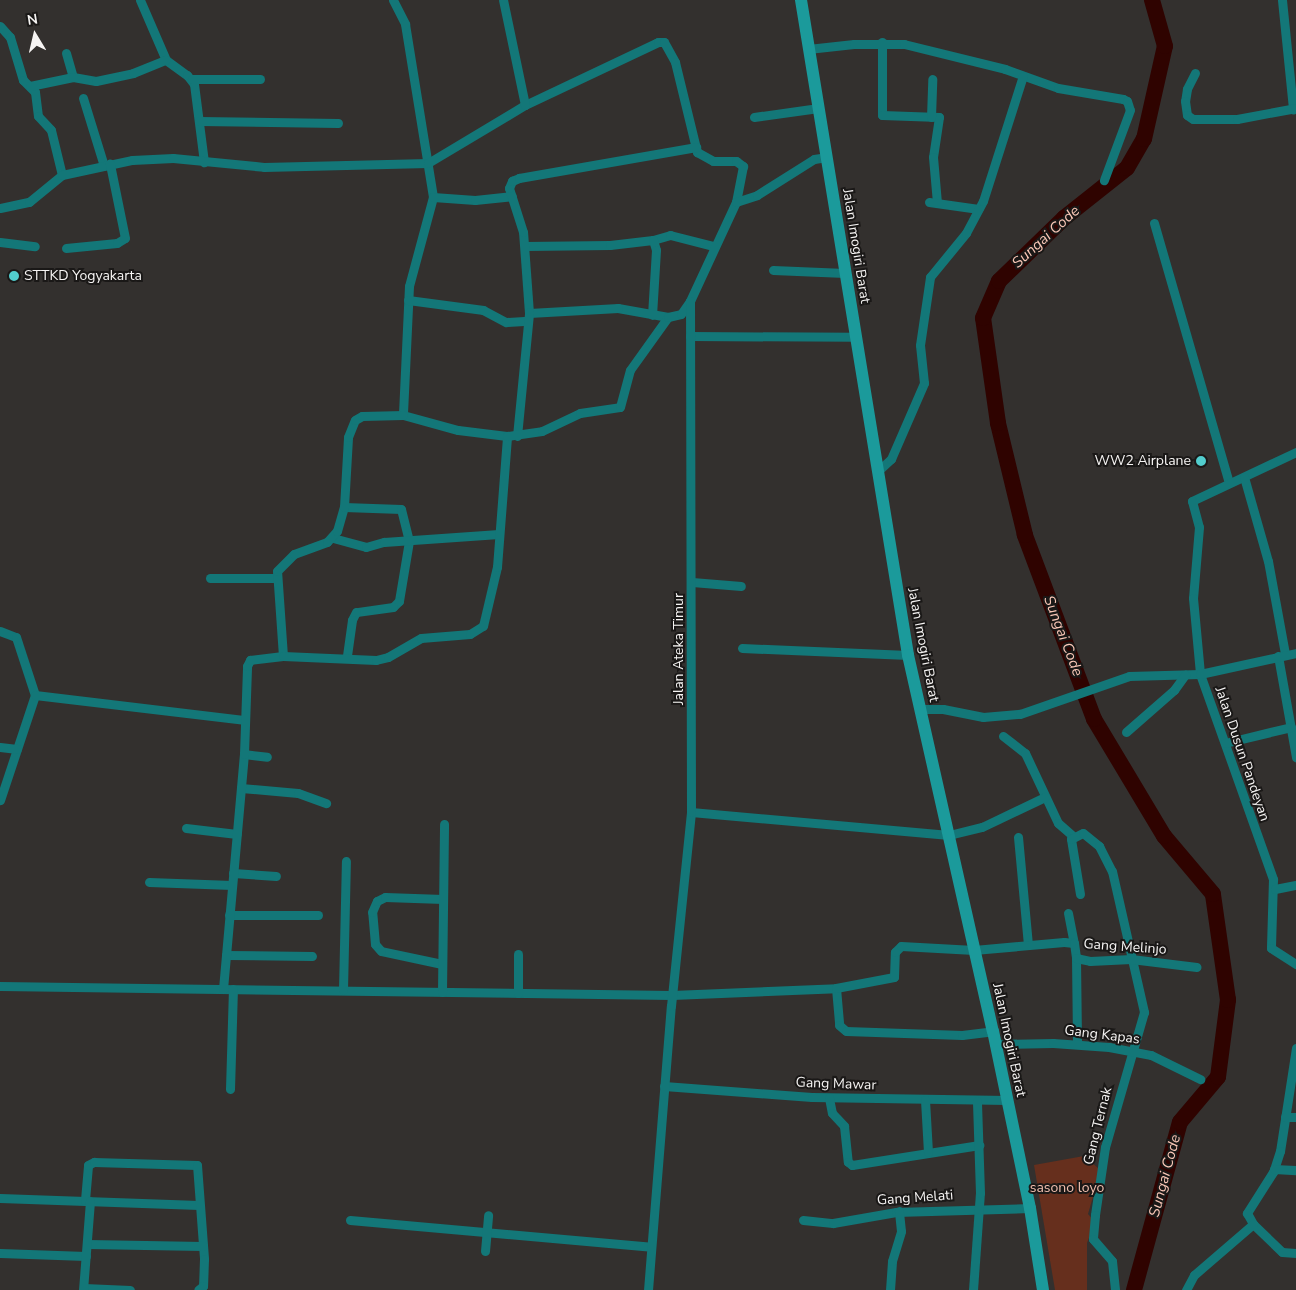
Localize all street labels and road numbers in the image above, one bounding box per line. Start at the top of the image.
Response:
street label: Jalan Imogiri Barat [839,187,873,305]
street label: Jalan Imogiri Barat [904,587,942,703]
street label: Jalan Ateka Timur [671,593,687,705]
street label: Jalan Dusun Pandeyan [1211,684,1273,824]
street label: Gang Melinjo [1083,936,1167,958]
street label: Jalan Imogiri Barat [989,982,1029,1098]
street label: Gang Kapas [1063,1022,1141,1048]
street label: Gang Mawar [795,1074,877,1094]
street label: Gang Ternak [1080,1085,1116,1167]
street label: Gang Melati [876,1187,954,1209]

